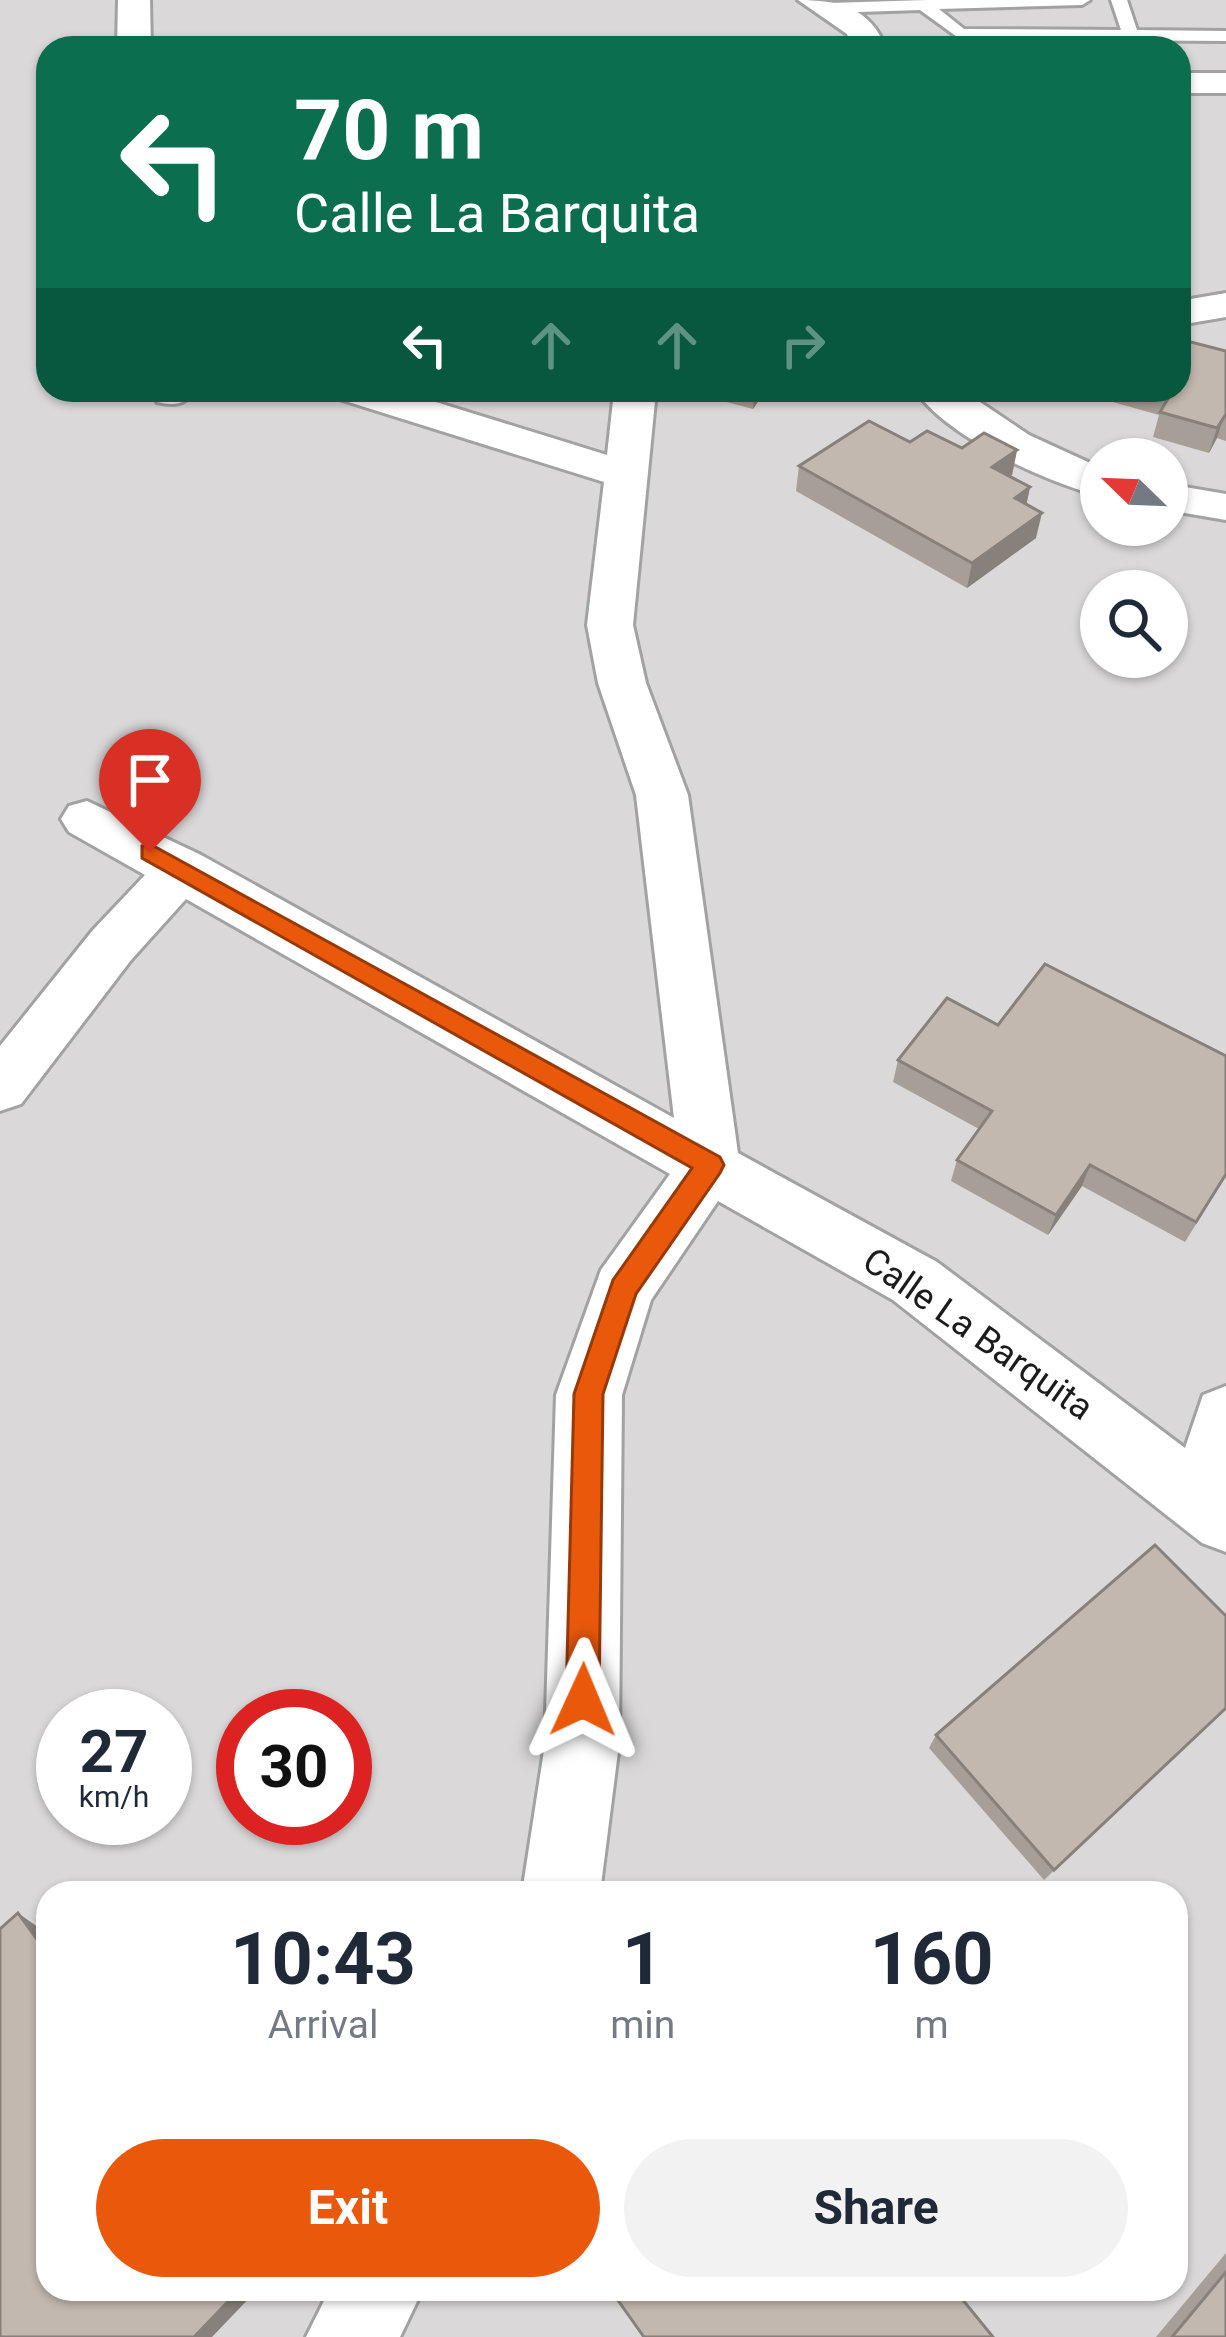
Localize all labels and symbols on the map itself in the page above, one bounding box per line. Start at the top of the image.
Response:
north arrow [1080,438,1188,546]
pin [99,729,201,852]
street label: Calle La Barquita [855,1239,1101,1429]
position arrow [520,1637,646,1763]
speed limit sign: 30 [216,1689,372,1845]

